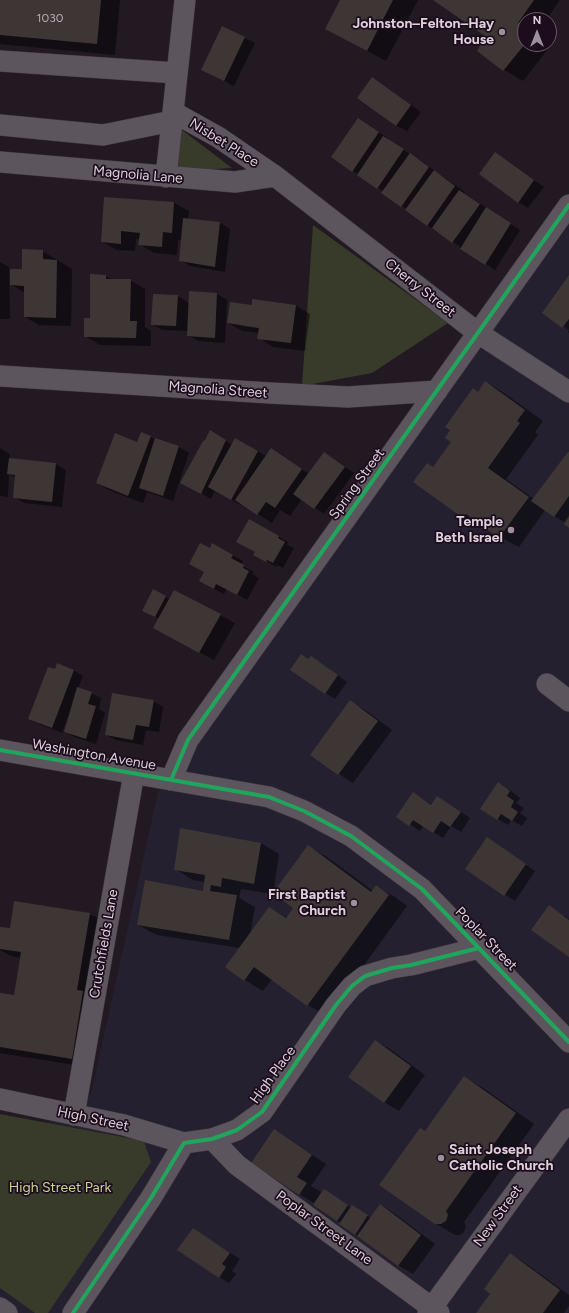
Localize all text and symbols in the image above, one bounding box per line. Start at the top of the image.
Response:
house number: 1030 [37,11,63,25]
north arrow [517,12,557,52]
text: N [533,14,541,27]
place label: Johnston–Felton–Hay House [352,16,494,48]
marker: Johnston–Felton–Hay House [497,27,507,37]
street label: Nisbet Place [186,115,262,171]
street label: Magnolia Lane [92,163,184,187]
street label: Cherry Street [381,255,459,321]
street label: Magnolia Street [168,378,268,402]
street label: Spring Street [326,445,388,523]
place label: Temple Beth Israel [435,514,503,546]
marker: Temple Beth Israel [506,525,516,535]
street label: Washington Avenue [31,736,157,774]
place label: First Baptist Church [268,887,346,920]
street label: Crutchfields Lane [86,888,122,1000]
marker: First Baptist Church [349,898,359,908]
street label: Poplar Street [451,904,521,974]
street label: High Place [247,1043,299,1107]
street label: High Street [56,1103,130,1135]
place label: Saint Joseph Catholic Church [449,1142,553,1174]
marker: Saint Joseph Catholic Church [436,1153,446,1163]
park label: High Street Park [9,1180,111,1196]
street label: New Street [470,1182,526,1250]
street label: Poplar Street Lane [272,1187,376,1269]

